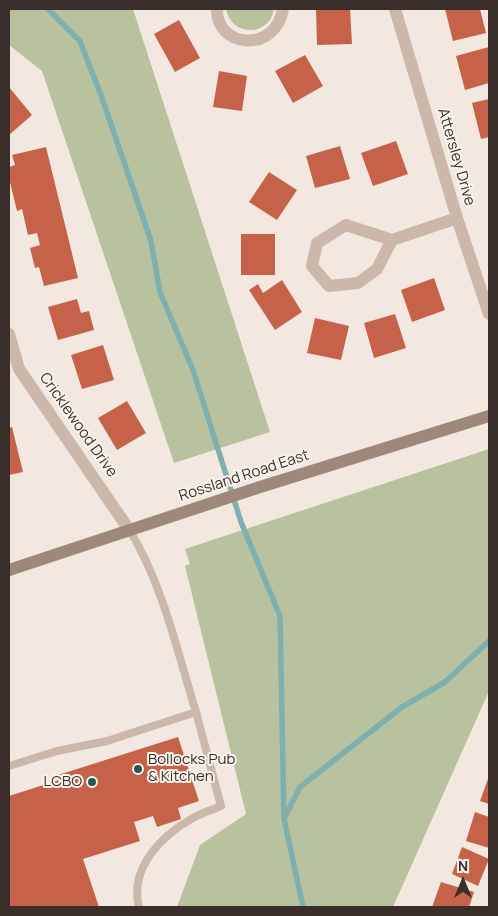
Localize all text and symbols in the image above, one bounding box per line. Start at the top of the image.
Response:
street label: Attersley Drive [434,106,478,208]
street label: Cricklewood Drive [35,369,121,481]
street label: Rossland Road East [177,446,311,506]
place label: Bollocks Pub & Kitchen [148,751,235,786]
marker: Bollocks Pub & Kitchen [132,763,144,775]
place label: LCBO [44,773,82,791]
marker: LCBO [86,776,98,788]
north arrow [438,856,488,906]
text: N [458,856,468,875]

